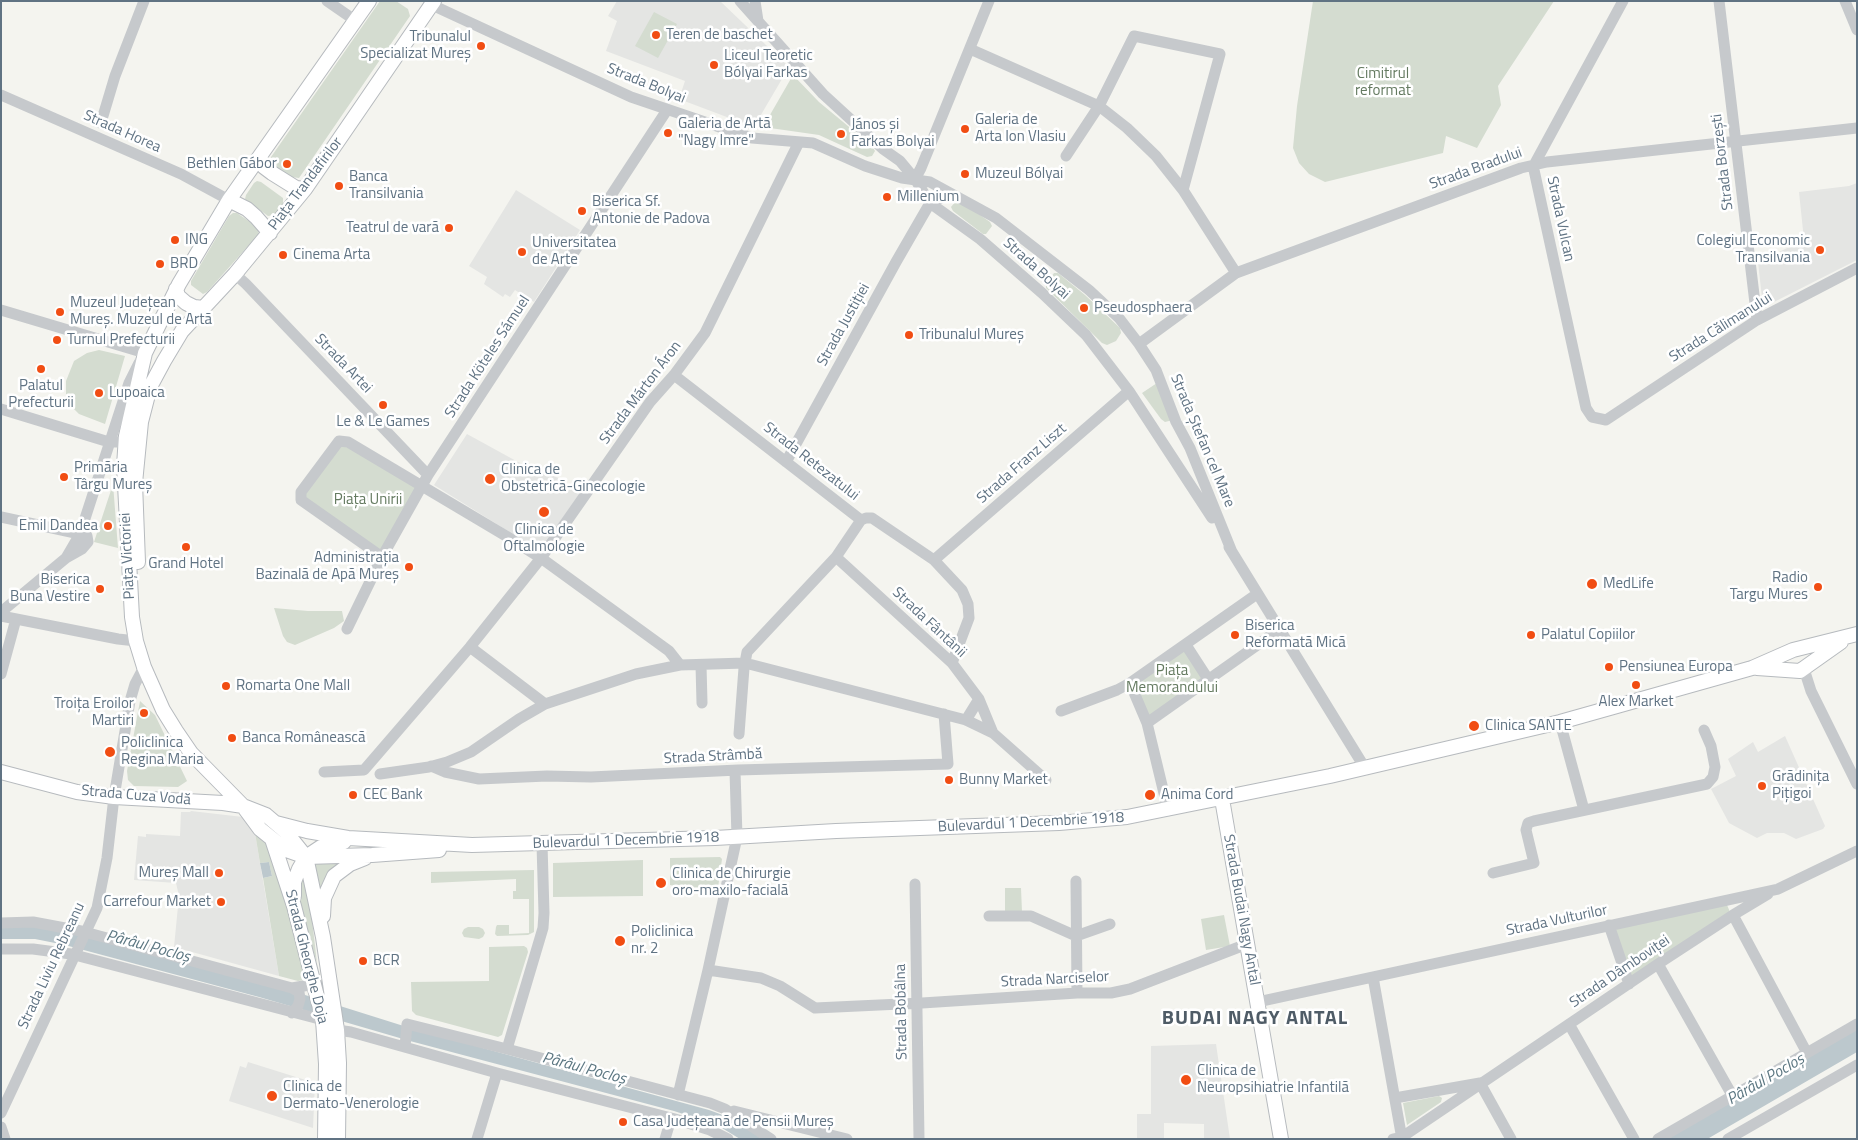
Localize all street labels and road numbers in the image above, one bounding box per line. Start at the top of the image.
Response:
street label: Strada Bolyai [604,60,688,108]
street label: Strada Horea [81,107,163,157]
street label: Strada Borzești [1708,113,1738,211]
street label: Piața Trandafirilor [265,134,347,234]
street label: Strada Bradului [1427,144,1525,194]
street label: Strada Vulcan [1542,175,1578,263]
street label: Strada Bolyai [999,234,1073,304]
street label: Strada Justiției [814,280,874,370]
street label: Strada Călimanului [1666,289,1776,367]
street label: Strada Köteles Sámuel [442,292,534,422]
street label: Strada Artei [310,331,376,397]
street label: Strada Márton Áron [596,338,686,448]
street label: Strada Ștefan cel Mare [1166,372,1238,510]
street label: Strada Retezatului [760,419,862,505]
street label: Strada Franz Liszt [974,420,1070,508]
street label: Piața Victoriei [117,512,139,600]
street label: Strada Fântânii [888,584,970,662]
street label: Strada Strâmbă [663,745,763,769]
street label: Strada Cuza Vodă [80,782,192,810]
street label: Bulevardul 1 Decembrie 1918 [937,809,1125,837]
street label: Bulevardul 1 Decembrie 1918 [532,829,720,853]
street label: Strada Budai Nagy Antal [1219,833,1263,987]
street label: Strada Gheorghe Doja [281,888,331,1026]
street label: Strada Liviu Rebreanu [15,900,89,1032]
street label: Strada Vulturilor [1505,902,1609,940]
street label: Strada Dâmboviței [1567,932,1673,1012]
street label: Strada Bobâlna [892,964,912,1060]
street label: Strada Narciselor [1000,968,1110,992]

